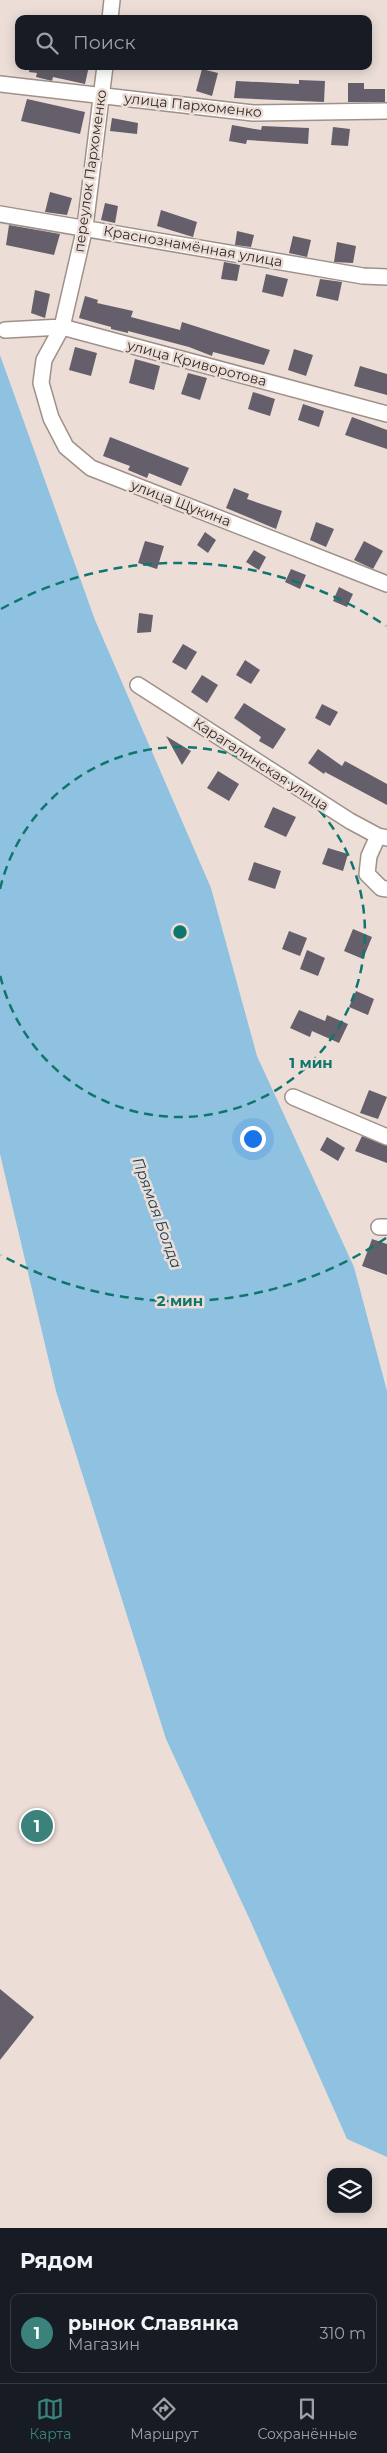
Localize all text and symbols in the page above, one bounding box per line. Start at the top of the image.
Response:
search box [15,15,372,70]
icon: search [33,29,61,57]
text: Поиск [73,31,136,54]
street label: переулок Пархоменко [70,88,110,254]
street label: улица Пархоменко [122,89,263,121]
street label: Краснознамённая улица [102,221,284,271]
street label: улица Криворотова [124,335,269,390]
street label: улица Щукина [127,475,234,530]
street label: Карагалинская улица [190,713,332,815]
centre of rings [171,923,189,941]
text: 1 мин [289,1053,333,1072]
your location [240,1126,266,1152]
water label: Прямая Болда [129,1155,186,1271]
text: 2 мин [157,1291,203,1310]
pin: 1 [21,1807,53,1845]
map controls [327,2168,372,2213]
button: layers [327,2168,372,2213]
text: Рядом [20,2248,93,2273]
text: рынок Славянка [68,2312,239,2335]
text: 1 [34,2324,40,2343]
text: 310 m [319,2324,366,2343]
text: Магазин [68,2335,140,2354]
tab: Карта [29,2395,71,2443]
tab: Маршрут [130,2395,198,2443]
tab: Сохранённые [257,2395,357,2443]

